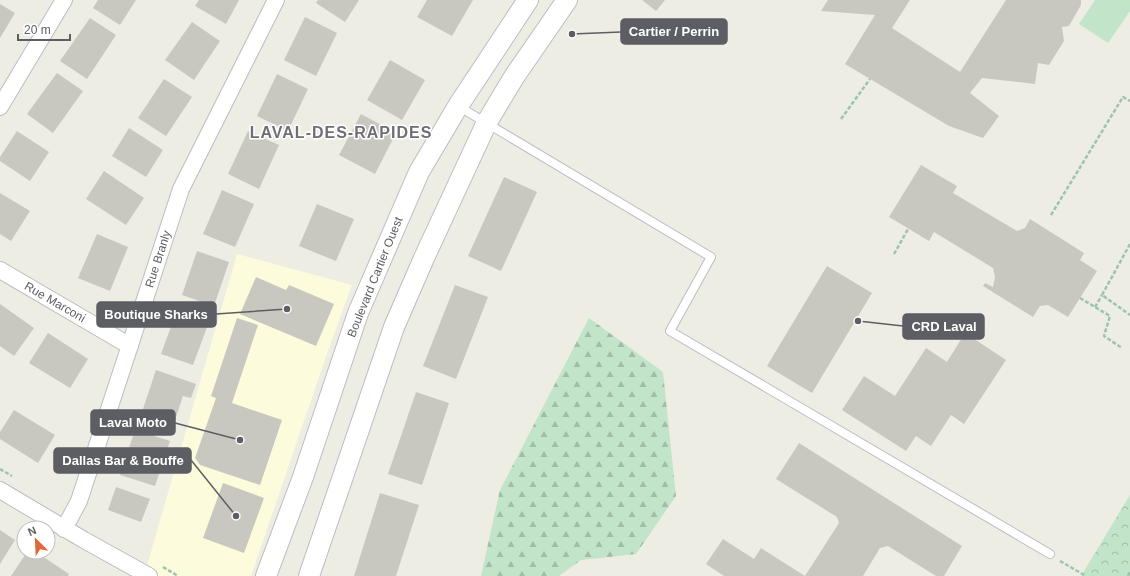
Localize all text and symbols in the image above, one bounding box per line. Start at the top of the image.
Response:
scale bar [18,16,70,42]
callout: Cartier / Perrin [621,19,727,44]
text: 20 m [24,23,51,37]
text: Cartier / Perrin [629,24,719,39]
district label: LAVAL-DES-RAPIDES [250,124,432,141]
street label: Boulevard Cartier Ouest [344,214,406,339]
street label: Rue Branly [142,229,174,289]
street label: Rue Marconi [22,279,88,325]
callout: Boutique Sharks [97,302,216,327]
text: Boutique Sharks [104,307,208,322]
callout: CRD Laval [903,314,984,339]
text: CRD Laval [911,319,977,334]
callout: Laval Moto [91,410,175,435]
text: Laval Moto [99,415,167,430]
callout: Dallas Bar & Bouffe [54,448,191,473]
text: Dallas Bar & Bouffe [62,453,184,468]
north arrow [16,520,56,560]
text: N [26,524,38,538]

